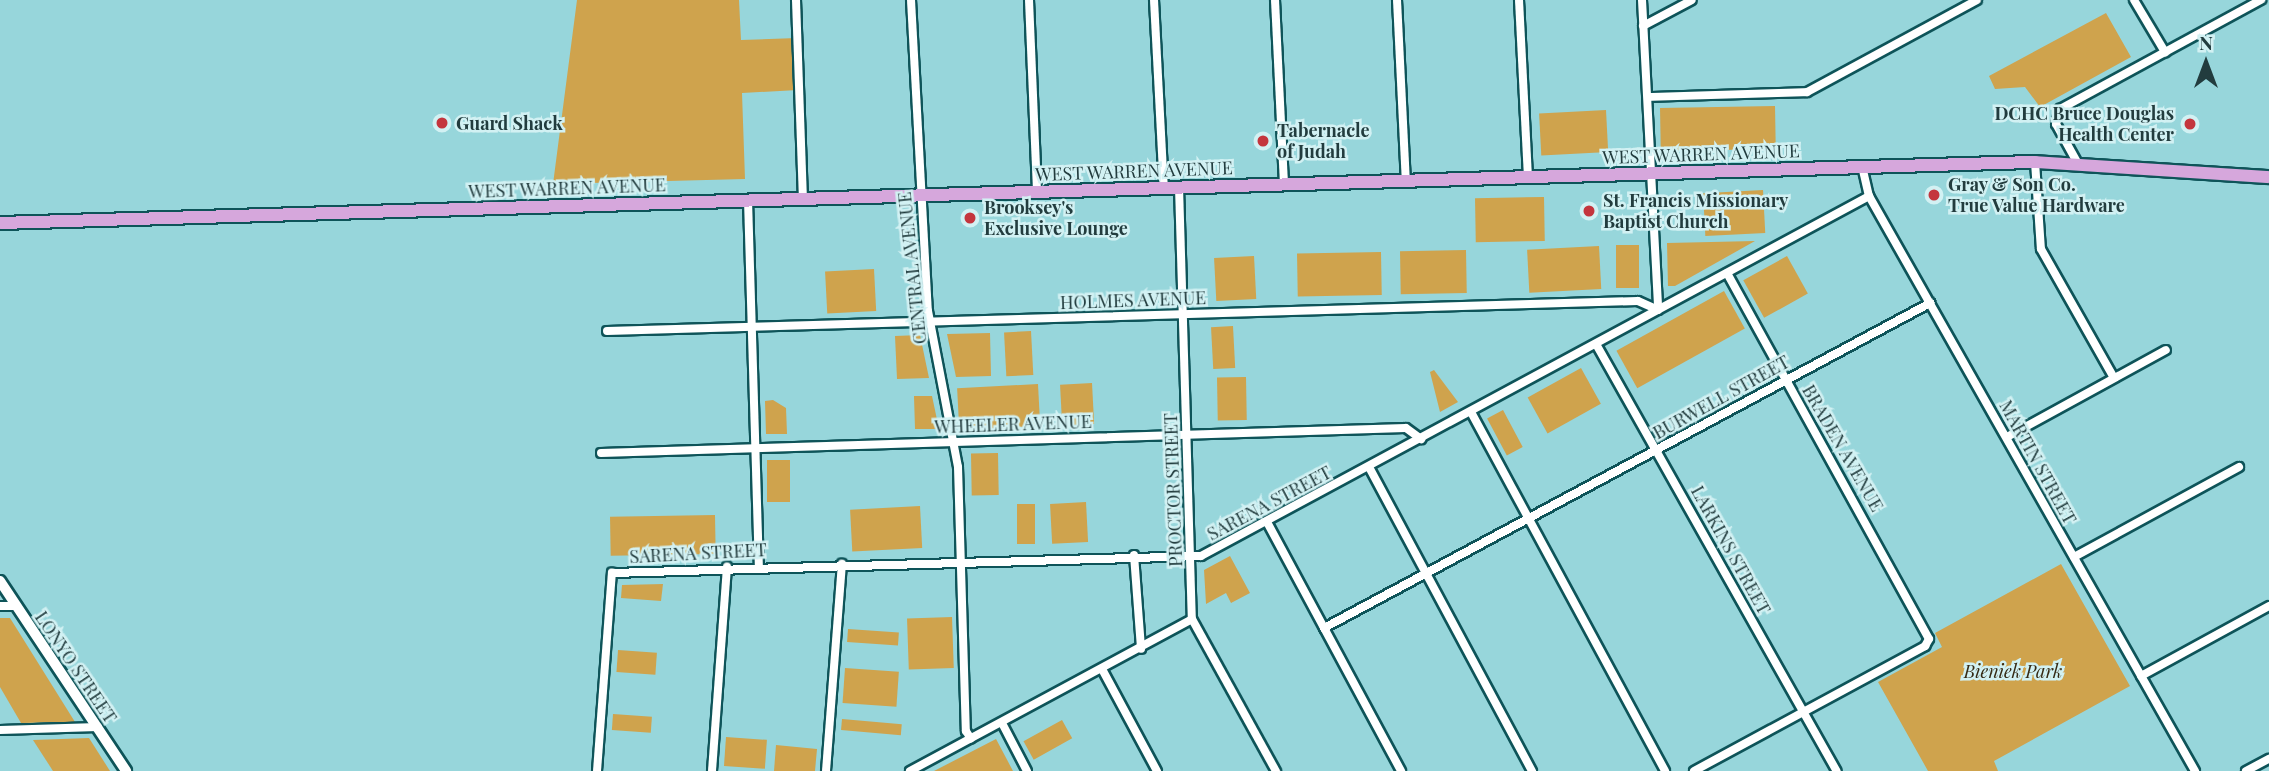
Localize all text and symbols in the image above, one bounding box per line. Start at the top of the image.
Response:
north arrow [2171,28,2241,98]
text: N [2199,29,2213,55]
place label: DCHC Bruce Douglas Health Center [1994,103,2174,146]
place label: Guard Shack [456,112,563,134]
marker: DCHC Bruce Douglas Health Center [2180,114,2200,134]
marker: Guard Shack [434,115,450,131]
place label: Tabernacle of Judah [1277,120,1370,162]
marker: Tabernacle of Judah [1255,133,1271,149]
street label: WEST WARREN AVENUE [1601,140,1801,168]
street label: WEST WARREN AVENUE [1034,157,1234,185]
street label: WEST WARREN AVENUE [467,174,667,202]
place label: Gray & Son Co. True Value Hardware [1948,174,2125,216]
marker: Gray & Son Co. True Value Hardware [1926,187,1942,203]
street label: CENTRAL AVENUE [893,190,931,346]
place label: St. Francis Missionary Baptist Church [1603,190,1788,232]
place label: Brooksey's Exclusive Lounge [984,197,1128,240]
marker: St. Francis Missionary Baptist Church [1581,203,1597,219]
marker: Brooksey's Exclusive Lounge [962,210,978,226]
street label: HOLMES AVENUE [1059,287,1207,313]
street label: BURWELL STREET [1649,351,1793,443]
street label: BRADEN AVENUE [1798,380,1888,516]
street label: MARTIN STREET [1995,396,2081,528]
street label: WHEELER AVENUE [934,410,1092,438]
street label: PROCTOR STREET [1160,413,1186,567]
street label: SARENA STREET [1203,461,1335,545]
street label: LARKINS STREET [1687,482,1775,618]
street label: SARENA STREET [629,539,767,567]
street label: LONYO STREET [31,607,121,727]
park label: Bieniek Park [1964,660,2062,682]

